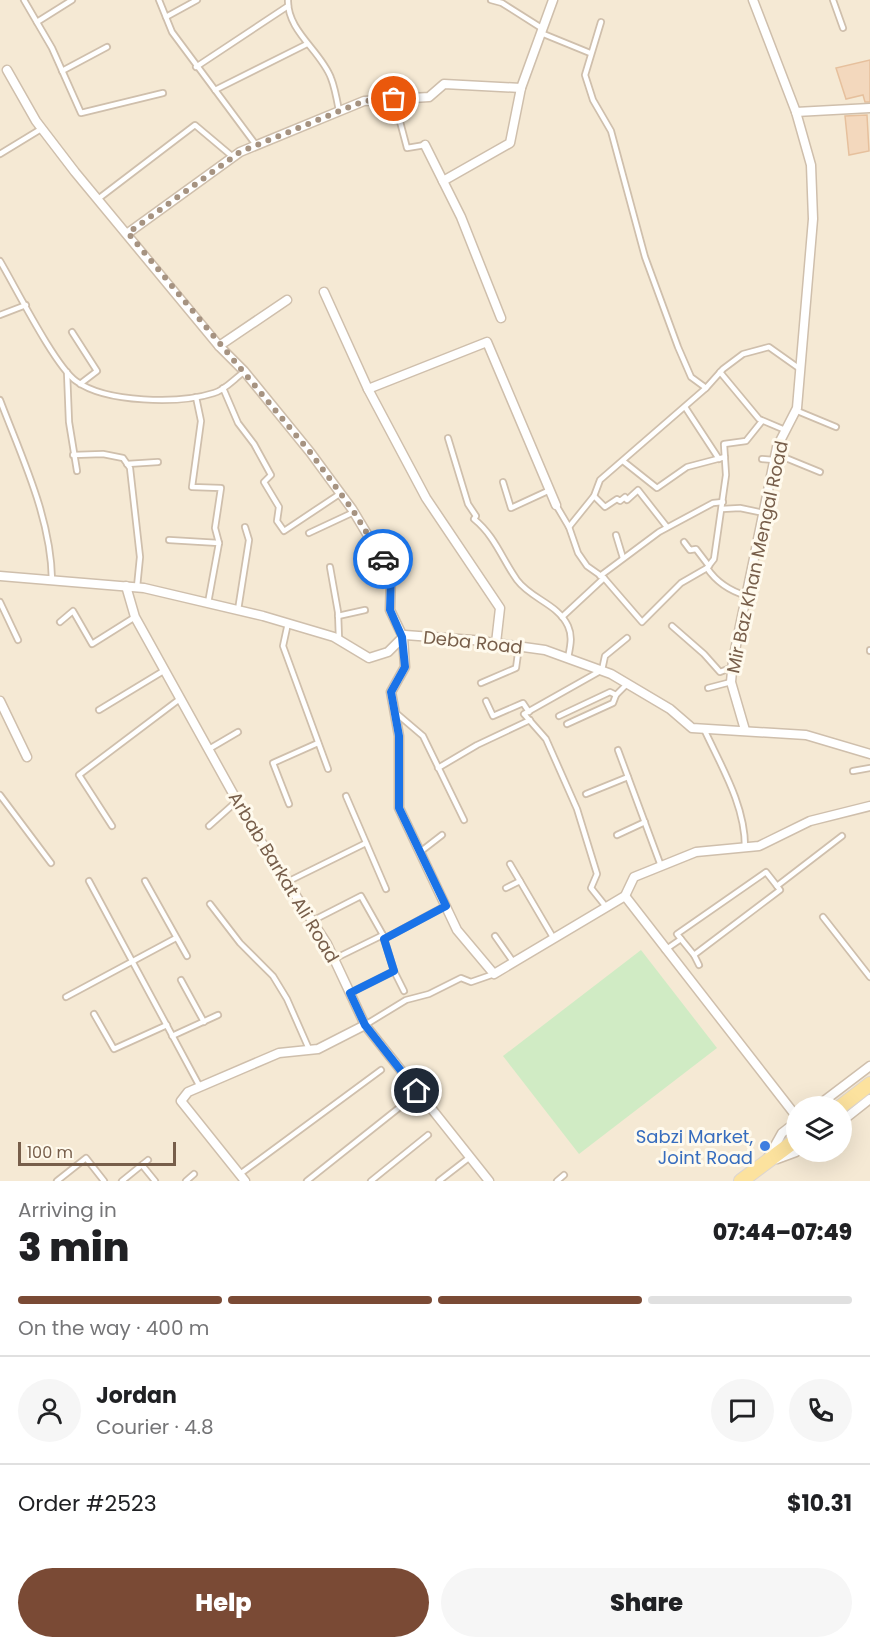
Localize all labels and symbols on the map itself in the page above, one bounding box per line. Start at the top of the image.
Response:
pin [368,73,419,124]
street label: Mir Baz Khan Mengal Road [720,438,794,676]
courier [353,529,413,589]
street label: Deba Road [422,624,524,660]
street label: Arbab Barkat Ali Road [223,787,345,967]
pin [391,1065,442,1116]
place label: Sabzi Market, Joint Road [636,1124,753,1170]
scale bar [18,1139,176,1166]
marker: Sabzi Market, Joint Road [758,1139,772,1153]

